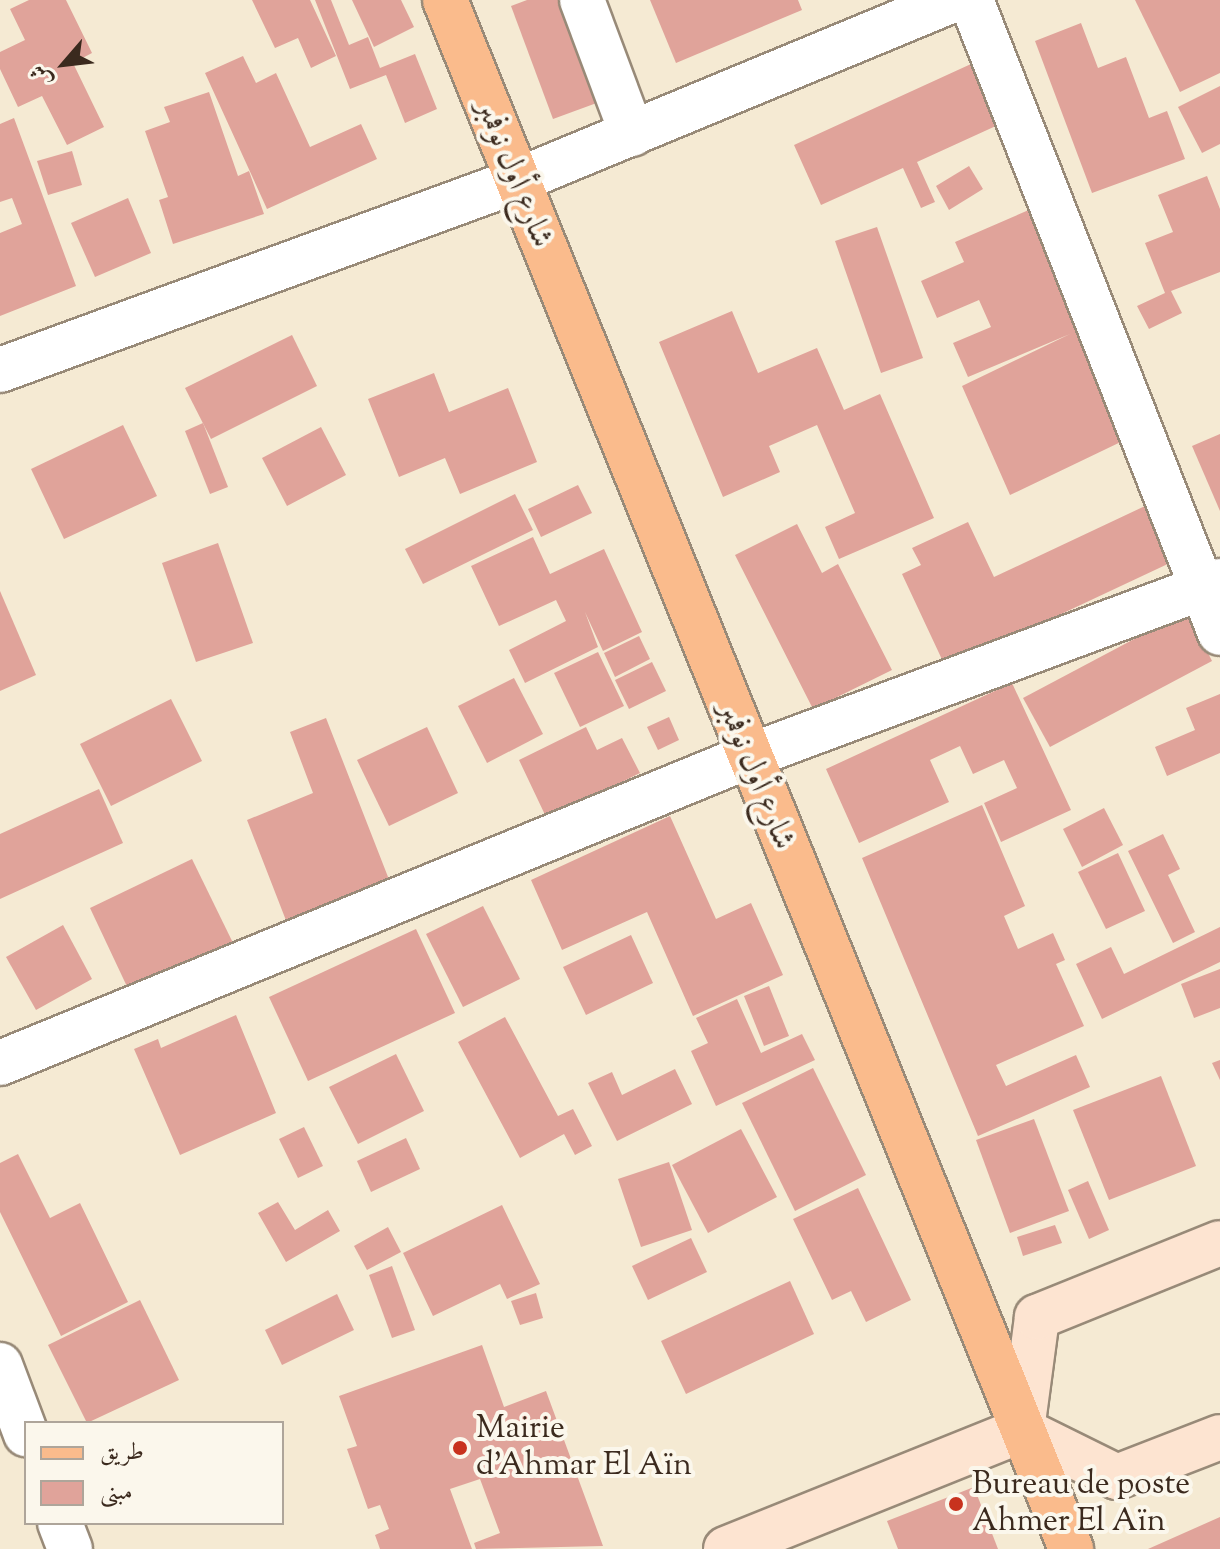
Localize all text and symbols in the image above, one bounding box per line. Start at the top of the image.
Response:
north arrow [24,24,104,104]
text: ش [24,58,62,92]
street label: شارع أول نوفمبر [466,95,560,253]
street label: شارع أول نوفمبر [708,697,802,855]
place label: Mairie d'Ahmar El Aïn [476,1411,692,1486]
legend [24,1421,284,1525]
text: طريق [100,1436,144,1470]
marker: Mairie d'Ahmar El Aïn [451,1439,469,1457]
place label: Bureau de poste Ahmer El Aïn [972,1467,1190,1542]
text: مبنى [100,1476,133,1510]
marker: Bureau de poste Ahmer El Aïn [947,1495,965,1513]

